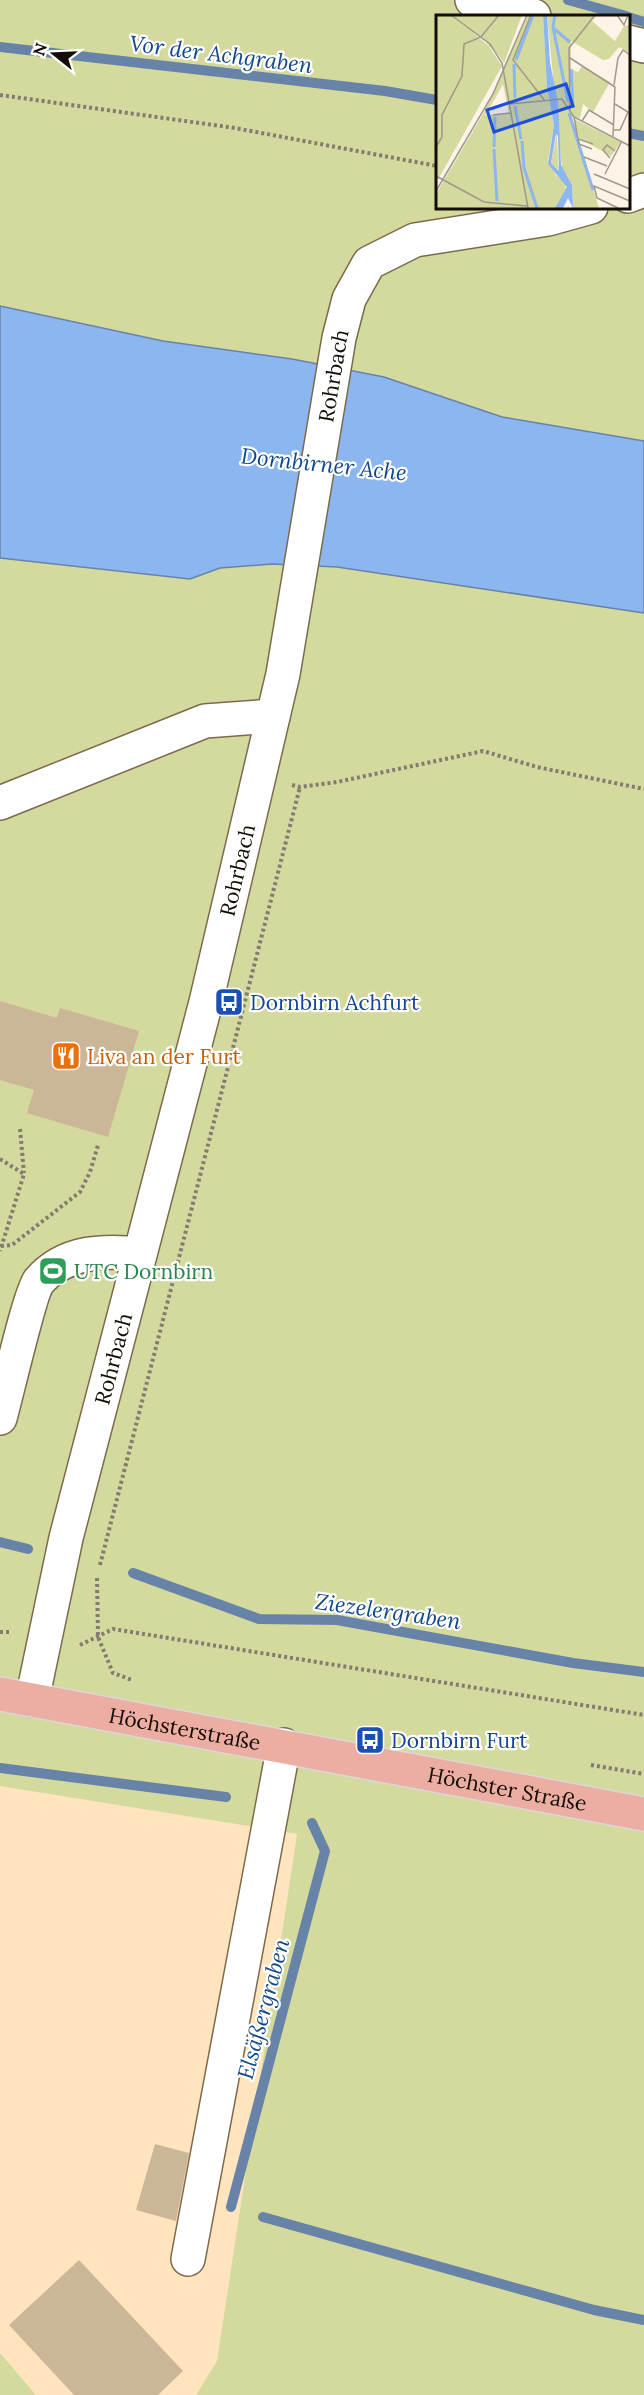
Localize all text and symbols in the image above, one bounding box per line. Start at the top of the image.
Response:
inset map [436,15,629,208]
north arrow [24,24,84,84]
water label: Vor der Achgraben [128,29,314,79]
text: N [28,40,51,58]
street label: Rohrbach [312,326,354,424]
water label: Dornbirner Ache [240,441,408,487]
street label: Rohrbach [213,821,261,919]
bus stop icon: Dornbirn Achfurt [213,986,245,1018]
place label: Dornbirn Achfurt [250,989,420,1016]
restaurant icon: Liva an der Furt [50,1040,82,1072]
place label: Liva an der Furt [87,1043,242,1070]
sports icon: UTC Dornbirn [37,1255,69,1287]
place label: UTC Dornbirn [74,1258,213,1285]
street label: Rohrbach [88,1310,138,1407]
water label: Ziezelergraben [313,1587,463,1635]
street label: Höchsterstraße [107,1701,263,1756]
bus stop icon: Dornbirn Furt [354,1724,386,1756]
place label: Dornbirn Furt [391,1727,528,1754]
street label: Höchster Straße [425,1760,589,1817]
water label: Elsäßergraben [231,1935,295,2082]

